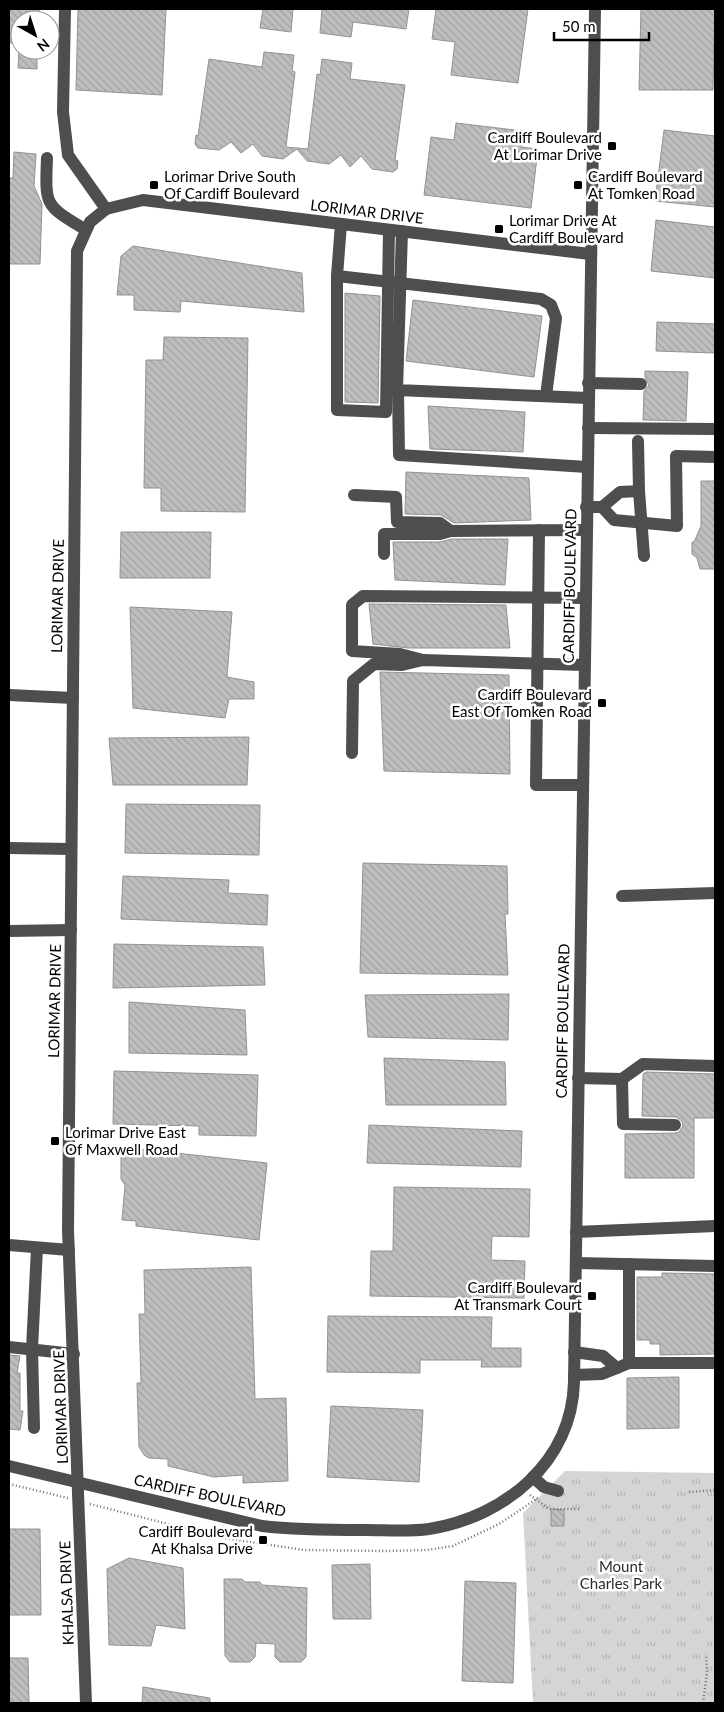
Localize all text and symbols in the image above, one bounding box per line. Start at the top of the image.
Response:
north arrow [10,10,60,60]
scale bar [554,10,649,42]
text: 50 m [562,17,596,35]
text: N [34,35,53,55]
place label: Cardiff Boulevard At Lorimar Drive [487,128,602,163]
marker: Cardiff Boulevard At Lorimar Drive [606,140,618,152]
place label: Lorimar Drive South Of Cardiff Boulevard [164,167,299,202]
place label: Cardiff Boulevard At Tomken Road [588,167,703,202]
marker: Lorimar Drive South Of Cardiff Boulevard [148,179,160,191]
marker: Cardiff Boulevard At Tomken Road [572,179,584,191]
street label: LORIMAR DRIVE [309,195,425,227]
place label: Lorimar Drive At Cardiff Boulevard [509,211,624,246]
marker: Lorimar Drive At Cardiff Boulevard [493,223,505,235]
street label: CARDIFF BOULEVARD [559,508,579,664]
street label: LORIMAR DRIVE [47,539,67,653]
place label: Cardiff Boulevard East Of Tomken Road [451,685,592,720]
marker: Cardiff Boulevard East Of Tomken Road [596,697,608,709]
street label: CARDIFF BOULEVARD [552,943,572,1099]
street label: LORIMAR DRIVE [44,944,64,1058]
place label: Lorimar Drive East Of Maxwell Road [65,1123,187,1158]
marker: Lorimar Drive East Of Maxwell Road [49,1135,61,1147]
place label: Cardiff Boulevard At Transmark Court [454,1278,583,1313]
marker: Cardiff Boulevard At Transmark Court [586,1290,598,1302]
street label: LORIMAR DRIVE [49,1350,71,1464]
street label: CARDIFF BOULEVARD [132,1470,288,1520]
place label: Cardiff Boulevard At Khalsa Drive [138,1522,253,1557]
marker: Cardiff Boulevard At Khalsa Drive [257,1534,269,1546]
street label: KHALSA DRIVE [55,1540,77,1646]
park label: Mount Charles Park [580,1557,663,1592]

